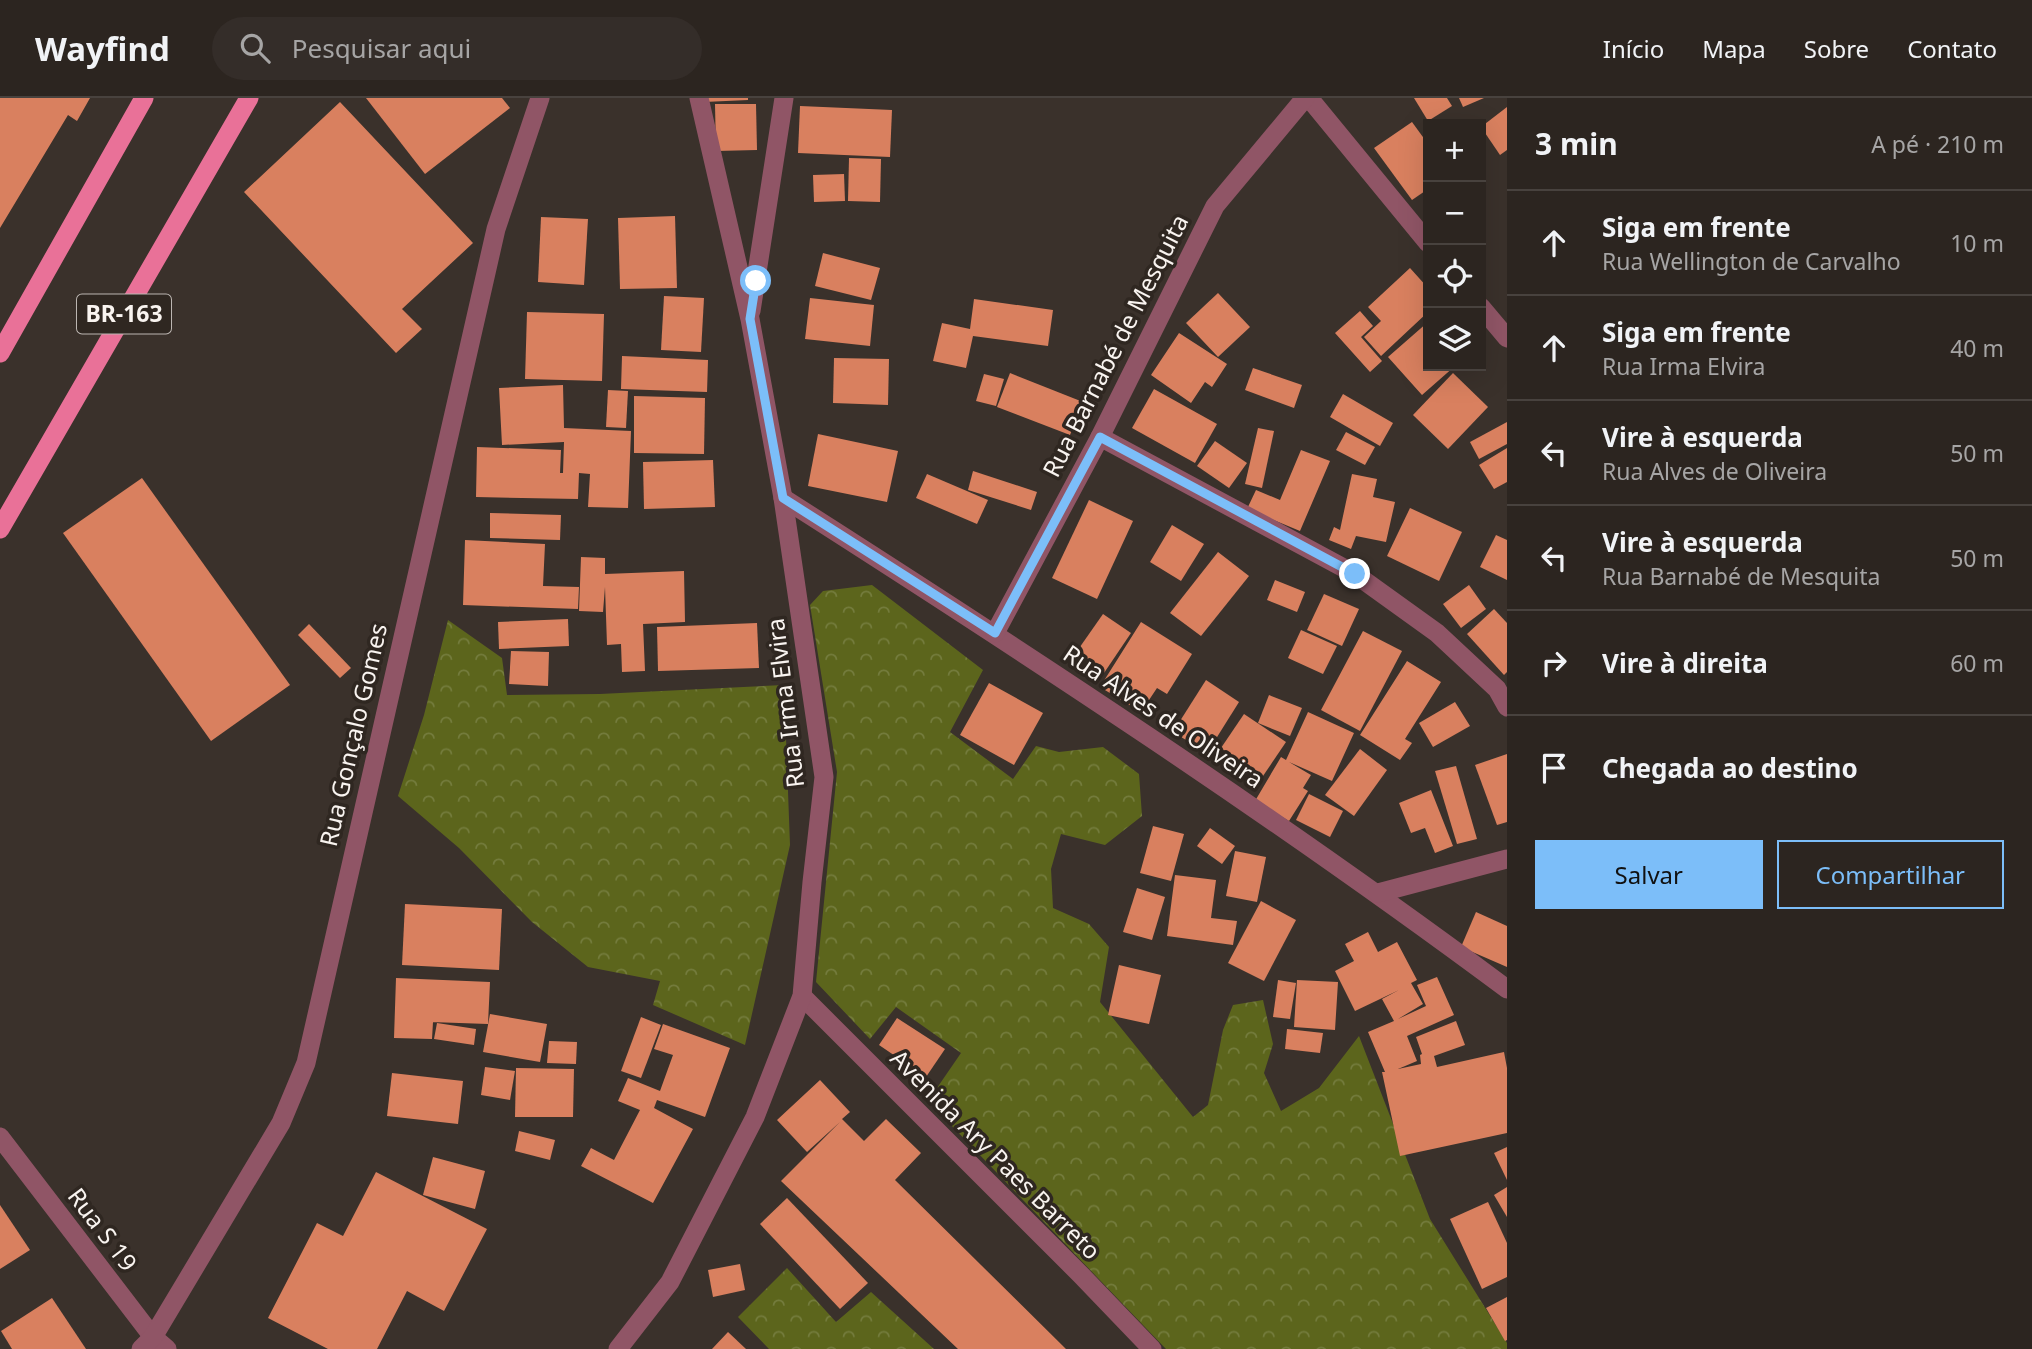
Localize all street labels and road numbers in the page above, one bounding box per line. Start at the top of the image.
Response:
street label: Rua Barnabé de Mesquita [1034,208,1195,482]
road number: BR-163 [77,294,171,334]
street label: Rua Irma Elvira [758,617,811,790]
street label: Rua Gonçalo Gomes [311,620,394,849]
street label: Rua Alves de Oliveira [1057,636,1270,795]
street label: Avenida Ary Paes Barreto [884,1042,1108,1266]
street label: Rua S 19 [61,1181,145,1277]

